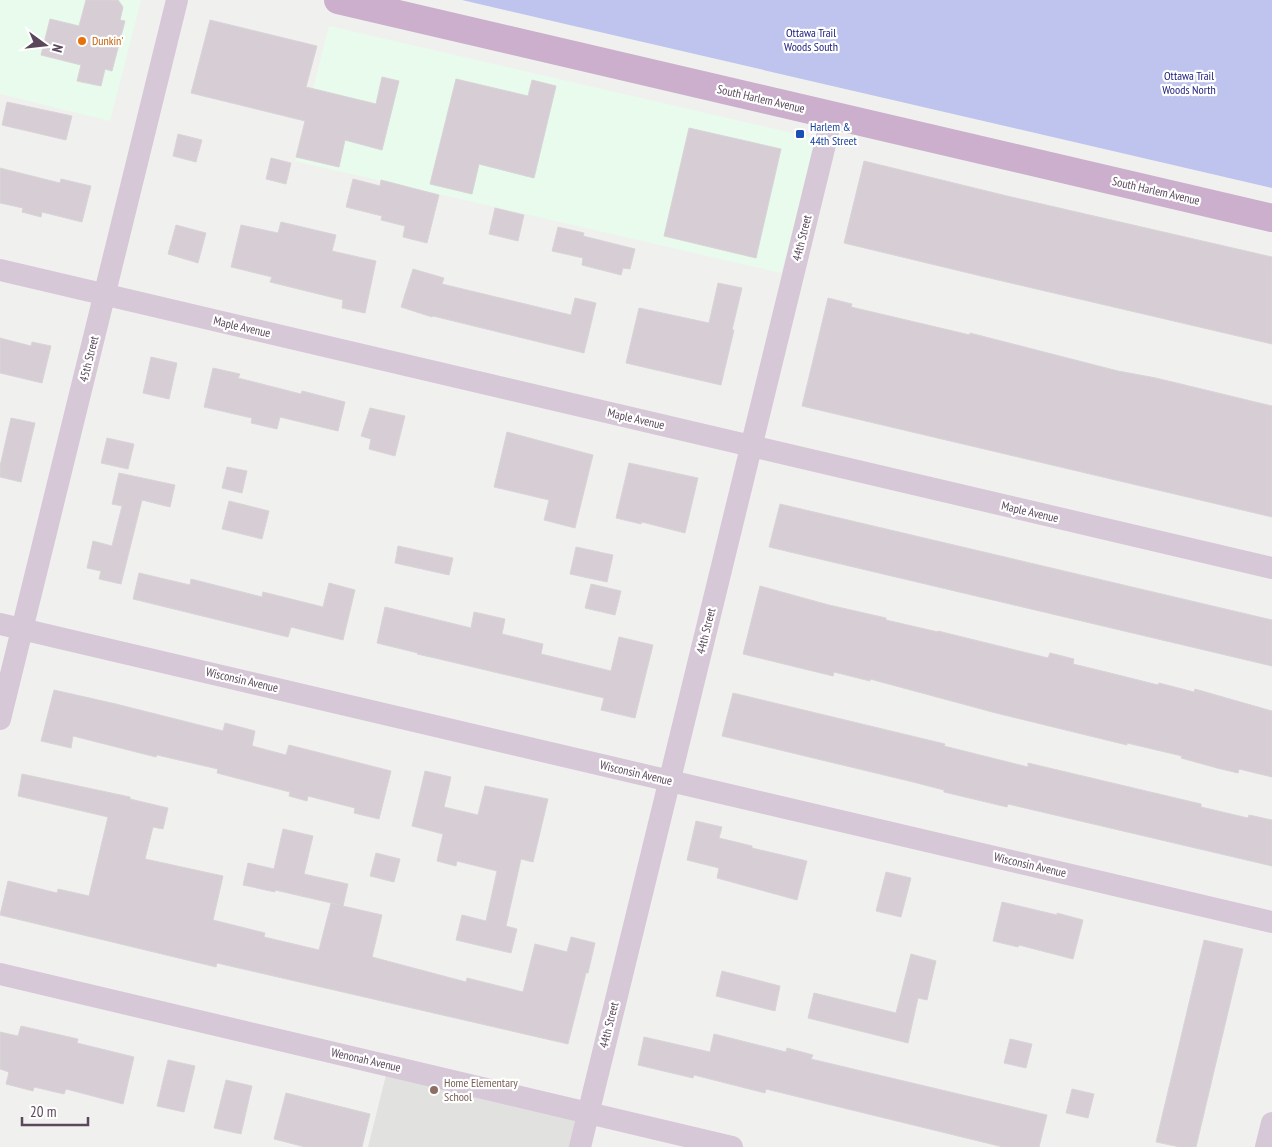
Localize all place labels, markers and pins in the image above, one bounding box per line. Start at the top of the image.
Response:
place label: Dunkin' [92,33,123,48]
marker: Dunkin' [76,35,88,47]
place label: Harlem & 44th Street [810,119,857,148]
marker: Harlem & 44th Street [794,128,806,140]
place label: Home Elementary School [444,1075,518,1104]
marker: Home Elementary School [428,1084,440,1096]

